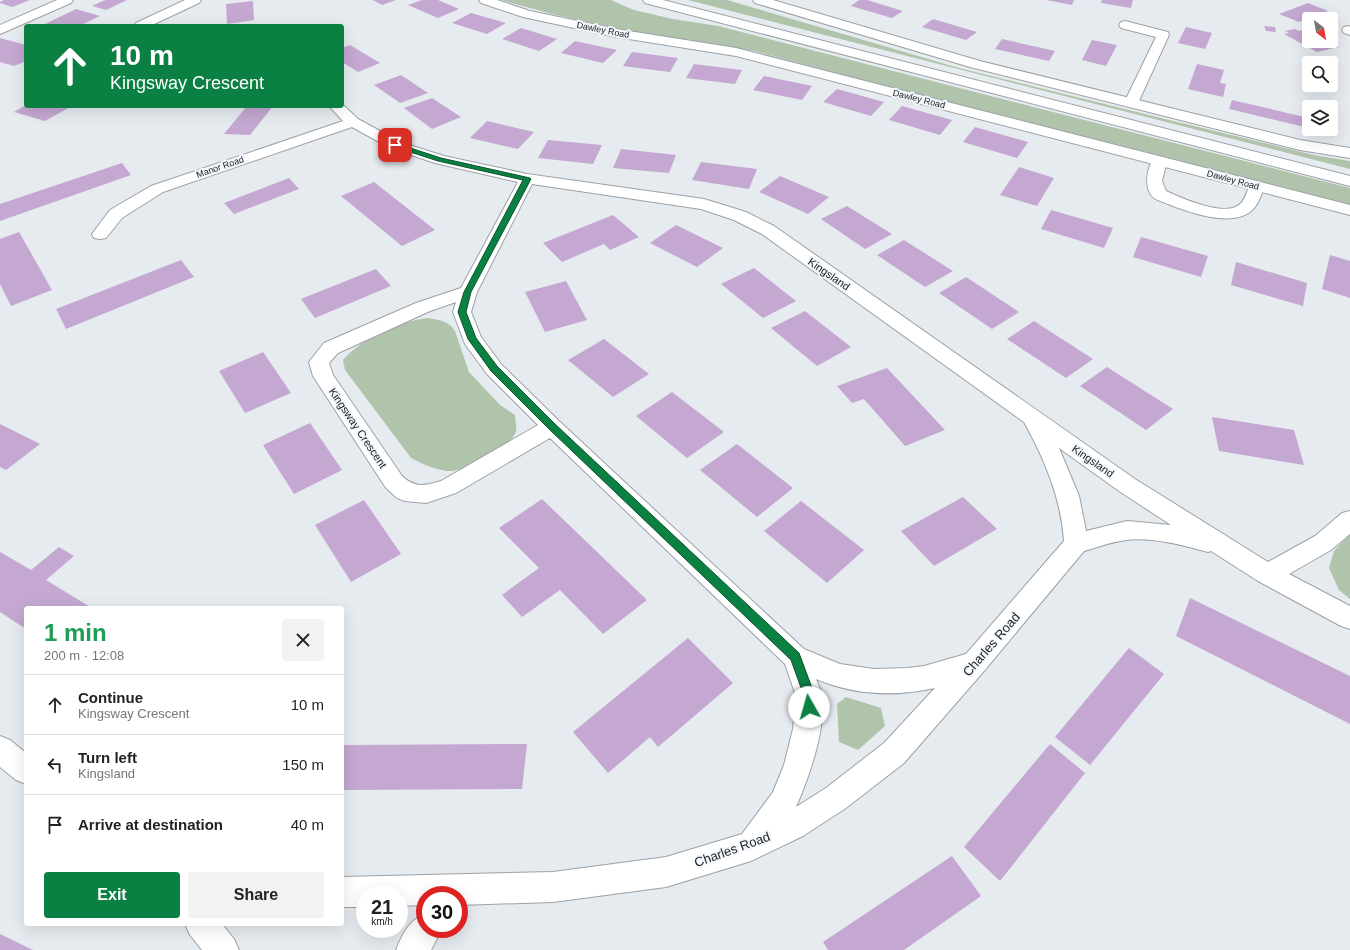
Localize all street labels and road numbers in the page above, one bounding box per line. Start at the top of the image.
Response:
street label: Dawley Road [576,20,630,40]
street label: Dawley Road [892,88,946,110]
street label: Manor Road [195,154,245,180]
street label: Dawley Road [1206,168,1260,192]
street label: Kingsland [806,255,852,293]
street label: Kingsway Crescent [327,386,389,470]
street label: Kingsland [1070,442,1116,480]
street label: Charles Road [960,609,1023,679]
street label: Charles Road [692,829,772,870]

